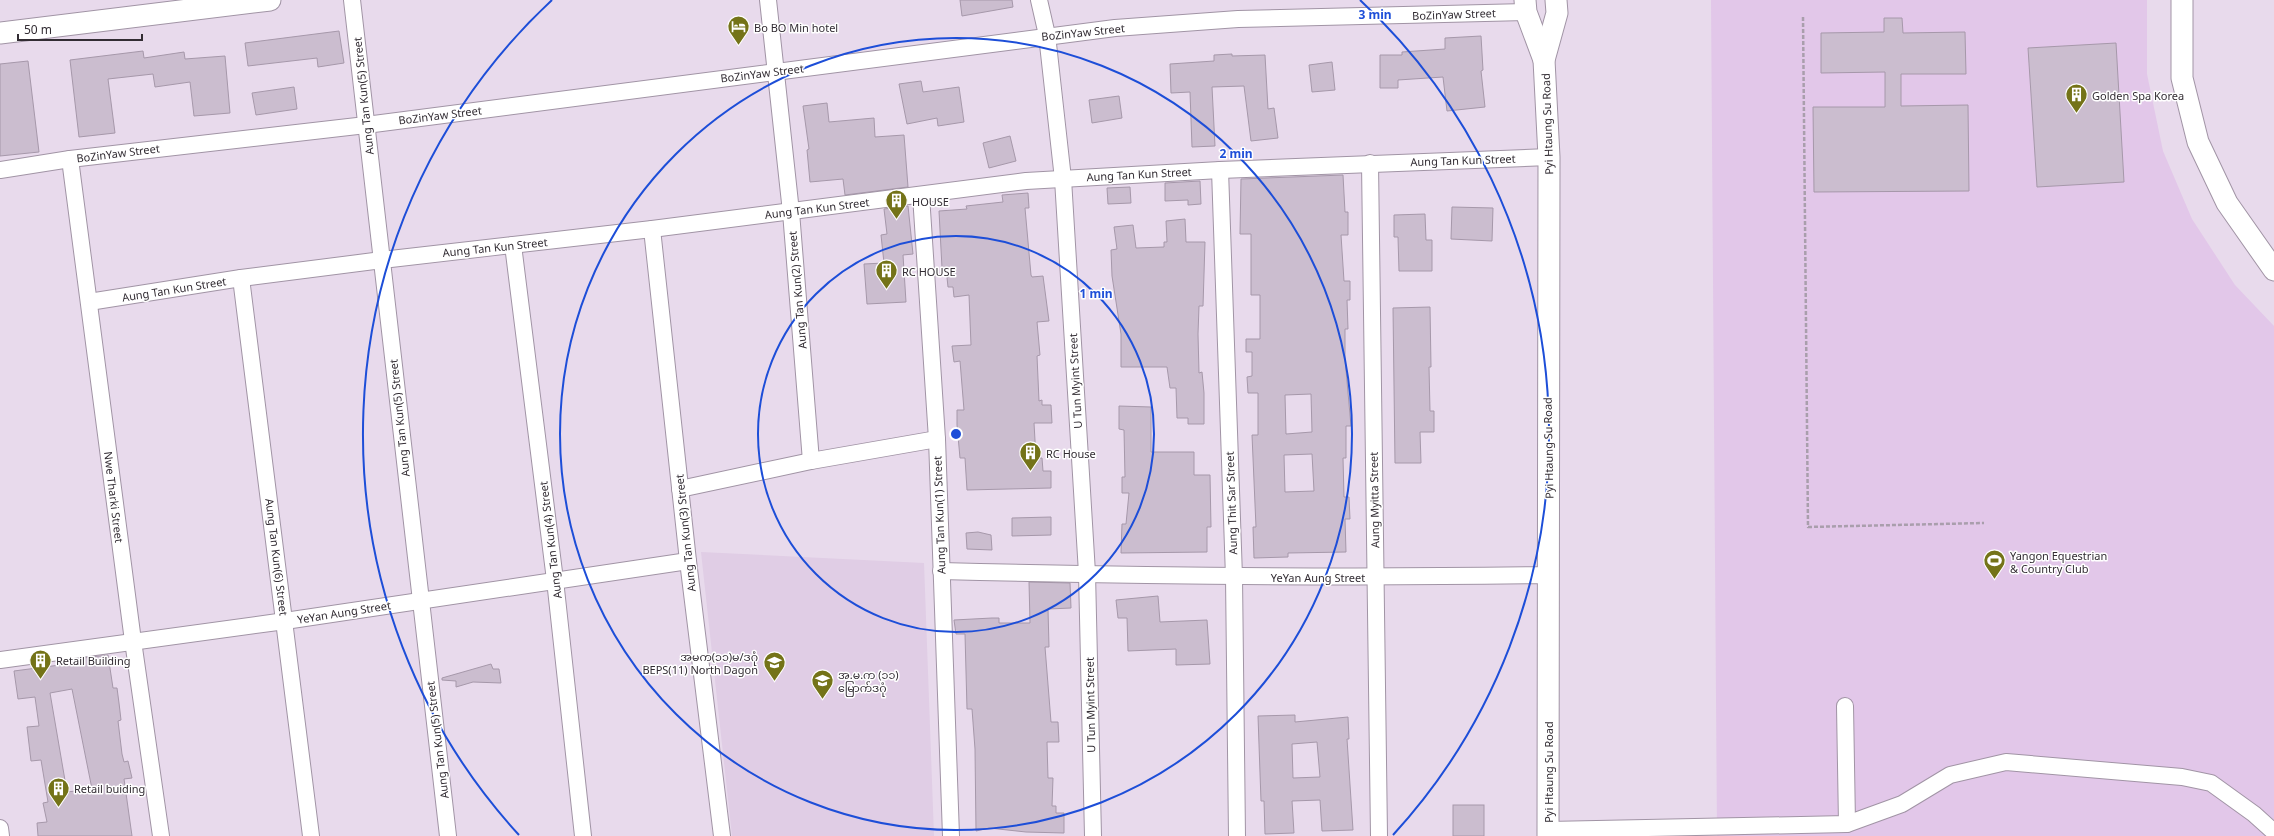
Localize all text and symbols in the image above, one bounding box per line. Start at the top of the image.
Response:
street label: BoZinYaw Street [1412,5,1496,23]
text: 3 min [1358,6,1392,23]
hotel icon: Bo BO Min hotel [726,14,752,47]
scale bar [18,16,142,42]
place label: Bo BO Min hotel [754,20,838,35]
street label: BoZinYaw Street [1041,20,1125,44]
text: 50 m [24,21,52,38]
street label: Aung Tan Kun(5) Street [349,36,377,156]
street label: BoZinYaw Street [719,60,805,86]
street label: Pyi Htaung Su Road [1538,73,1556,175]
building icon: Golden Spa Korea [2063,82,2089,115]
place label: Golden Spa Korea [2092,88,2184,103]
street label: BoZinYaw Street [397,102,483,128]
street label: BoZinYaw Street [75,140,161,166]
text: 2 min [1219,145,1253,162]
street label: Aung Tan Kun Street [1410,151,1516,169]
street label: Aung Tan Kun Street [1086,164,1192,184]
building icon: HOUSE [884,188,910,221]
street label: Aung Tan Kun Street [764,194,870,222]
place label: HOUSE [912,194,949,209]
street label: Aung Tan Kun(2) Street [784,230,810,350]
street label: Aung Tan Kun Street [442,234,548,260]
building icon: RC HOUSE [873,258,899,291]
place label: RC HOUSE [902,264,956,279]
street label: Aung Tan Kun Street [121,273,227,305]
text: 1 min [1079,285,1113,302]
street label: U Tun Myint Street [1065,333,1085,429]
street label: Aung Tan Kun(5) Street [385,358,413,478]
street label: Pyi Htaung Su Road [1540,397,1556,499]
centre of rings [949,427,963,441]
building icon: RC House [1017,440,1043,473]
place label: RC House [1046,446,1096,461]
street label: Nwe Tharki Street [101,450,127,544]
street label: Aung Thit Sar Street [1222,451,1240,555]
street label: Aung Myitta Street [1366,452,1382,548]
street label: Aung Tan Kun(1) Street [929,456,949,574]
street label: Aung Tan Kun(3) Street [671,473,699,593]
street label: Aung Tan Kun(4) Street [535,480,565,600]
street label: Aung Tan Kun(6) Street [262,497,292,617]
sports icon: Yangon Equestrian & Country Club [1982,548,2008,581]
place label: Yangon Equestrian & Country Club [2010,548,2107,576]
street label: YeYan Aung Street [1271,570,1365,585]
street label: YeYan Aung Street [296,597,392,627]
building icon: Retail Building [27,647,53,680]
place label: အမက(၁၁)မ/ဒဂုံ BEPS(11) North Dagon [642,649,758,677]
school or university icon: အမက(၁၁)မ/ဒဂုံ BEPS(11) North Dagon [761,649,787,682]
place label: Retail Building [56,653,131,668]
street label: U Tun Myint Street [1082,657,1098,753]
school or university icon: အ.မ.က (၁၁) မြောက်ဒဂုံ [810,667,836,700]
place label: အ.မ.က (၁၁) မြောက်ဒဂုံ [838,667,899,697]
street label: Aung Tan Kun(5) Street [422,680,452,800]
street label: Pyi Htaung Su Road [1541,721,1556,823]
building icon: Retail buiding [45,775,71,808]
place label: Retail buiding [74,781,145,796]

